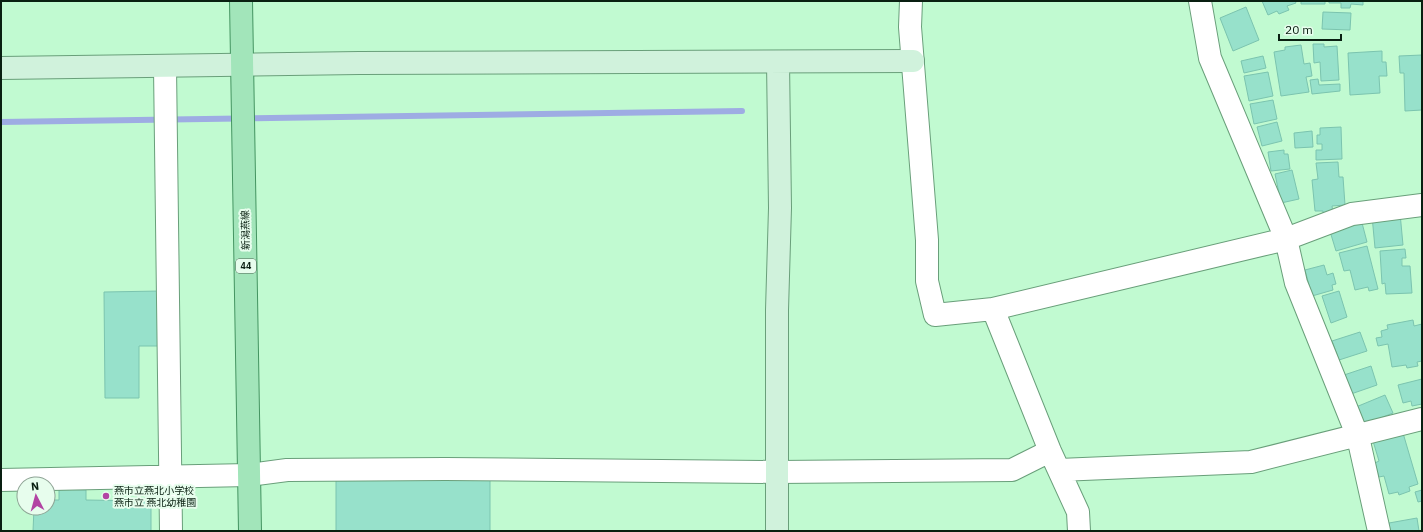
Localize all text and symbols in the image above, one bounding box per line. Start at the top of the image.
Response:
scale bar [1279,16,1341,42]
text: 20 m [1285,22,1313,37]
street label: 新潟燕線 [239,210,252,250]
road number: 44 [236,259,256,273]
north arrow [16,476,56,516]
text: N [30,479,40,493]
place label: 燕市立燕北小学校 燕市立 燕北幼稚園 [114,484,196,509]
marker: 燕市立燕北小学校 燕市立 燕北幼稚園 [101,491,111,501]

